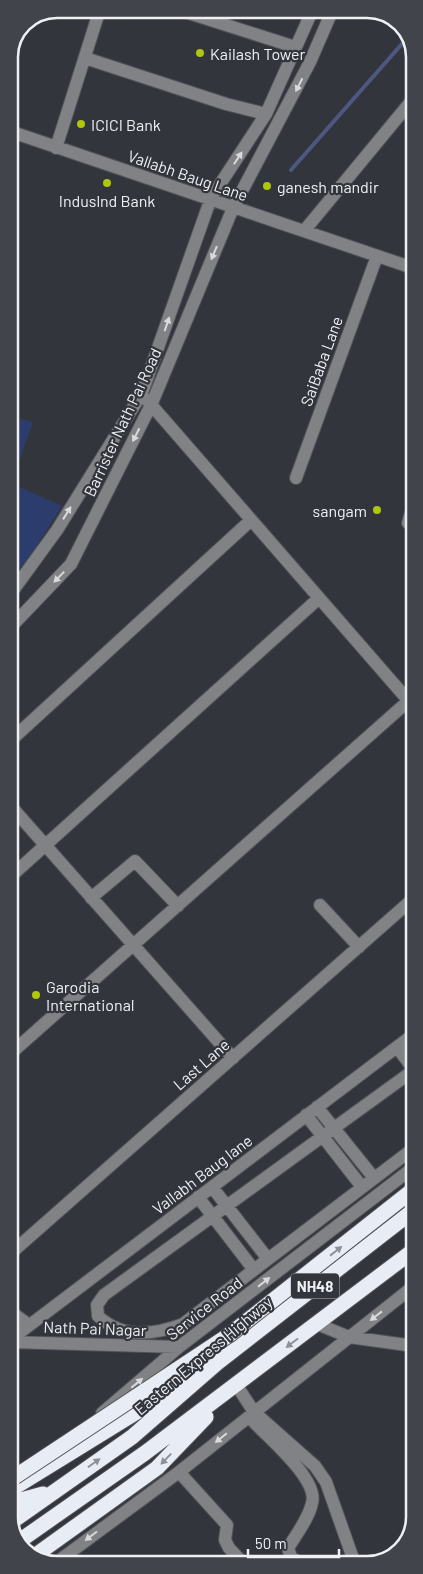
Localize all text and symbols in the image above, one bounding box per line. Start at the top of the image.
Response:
place label: Kailash Tower [210,44,306,63]
marker: Kailash Tower [194,47,206,59]
one-way arrow [294,78,302,92]
place label: ICICI Bank [91,115,161,134]
marker: ICICI Bank [75,118,87,130]
street label: Vallabh Baug Lane [125,146,251,204]
one-way arrow [233,151,242,164]
marker: Induslnd Bank [101,177,113,189]
place label: ganesh mandir [277,177,379,196]
marker: ganesh mandir [261,180,273,192]
place label: Induslnd Bank [59,191,155,210]
one-way arrow [210,246,218,260]
street label: SaiBaba Lane [296,314,346,408]
one-way arrow [163,316,171,331]
street label: Barrister Nath Pai Road [79,345,165,499]
one-way arrow [132,427,140,442]
place label: sangam [313,501,367,520]
marker: sangam [371,504,383,516]
one-way arrow [63,507,72,520]
one-way arrow [53,571,65,583]
place label: Garodia International [46,977,135,1014]
marker: Garodia International [30,989,42,1001]
street label: Last Lane [169,1034,233,1094]
street label: Vallabh Baug lane [148,1130,256,1218]
one-way arrow [329,1246,342,1256]
street label: Service Road [162,1272,246,1344]
road number: NH48 [291,1274,339,1298]
one-way arrow [257,1276,270,1287]
street label: Eastern Express Highway [130,1291,276,1418]
one-way arrow [369,1311,383,1321]
street label: Nath Pai Nagar [43,1317,147,1339]
one-way arrow [286,1338,299,1349]
one-way arrow [130,1377,143,1388]
one-way arrow [215,1433,228,1444]
one-way arrow [160,1452,172,1464]
one-way arrow [87,1458,101,1468]
scale bar [248,1526,339,1558]
one-way arrow [85,1531,98,1542]
text: 50 m [255,1534,287,1552]

